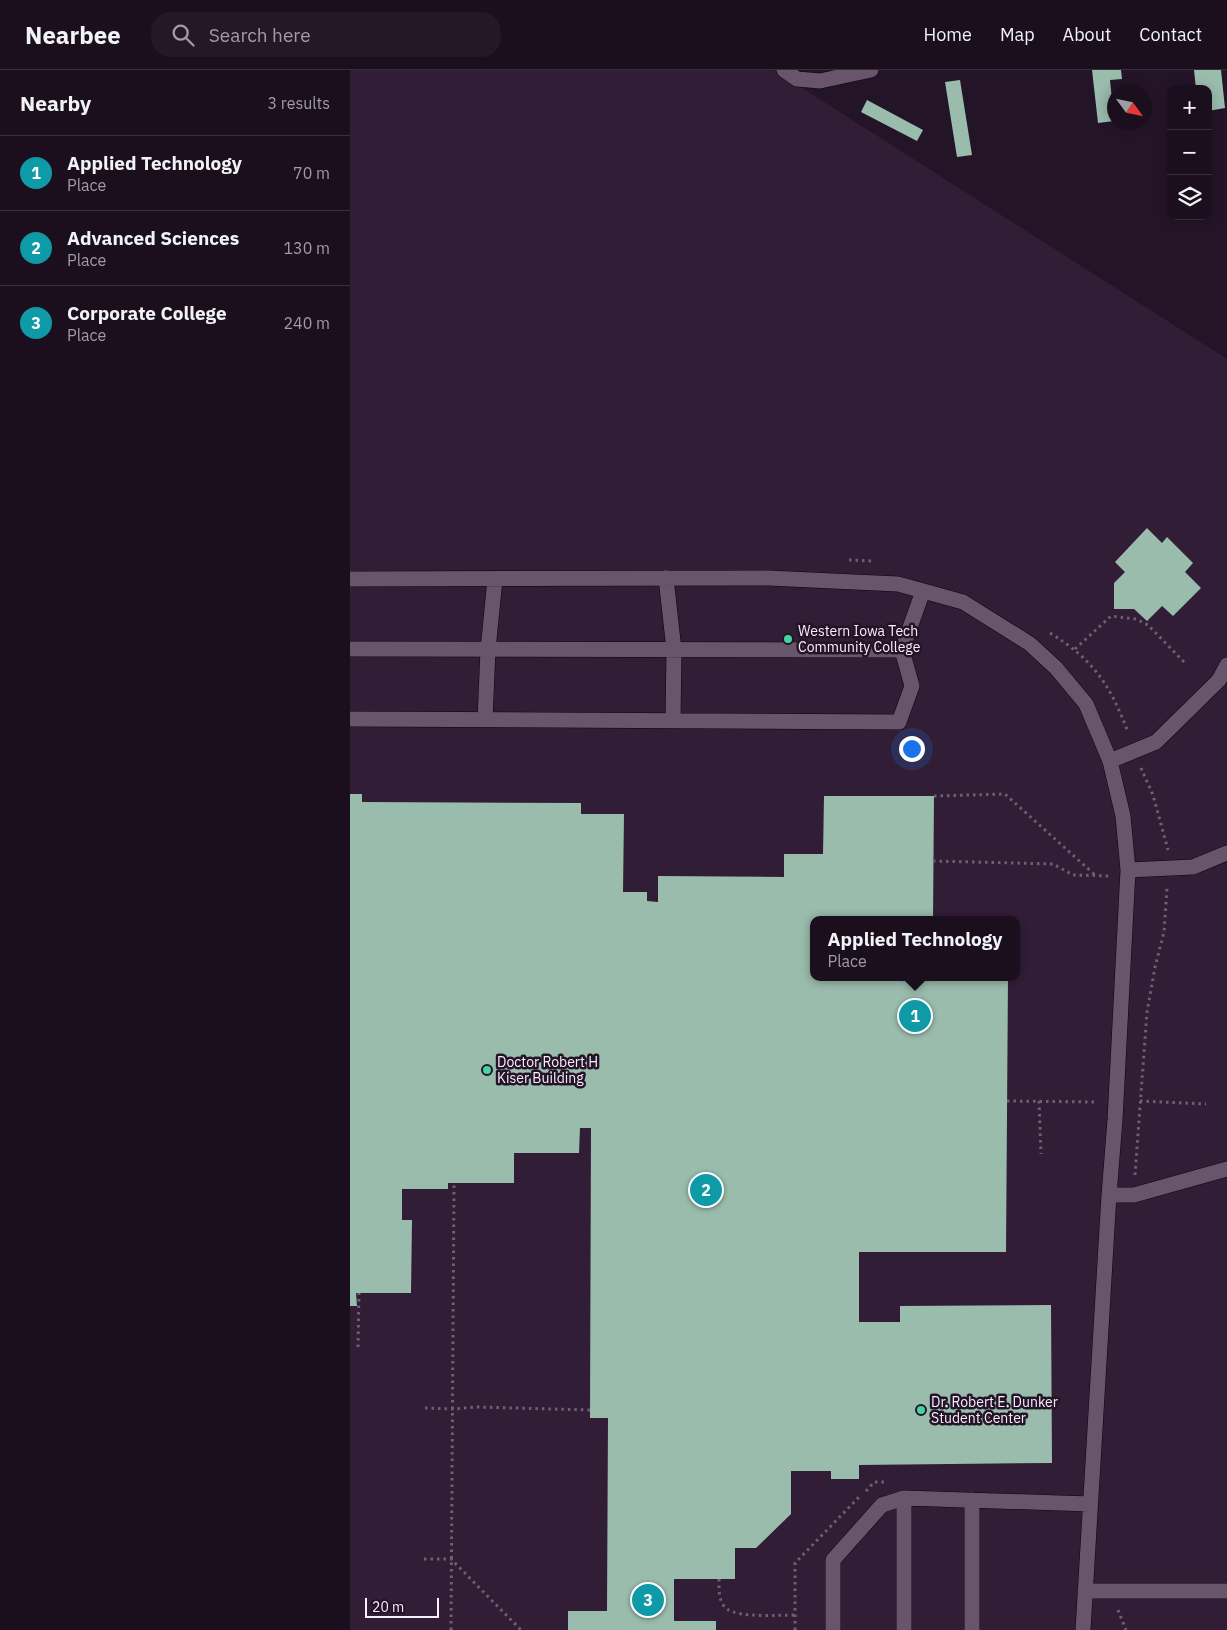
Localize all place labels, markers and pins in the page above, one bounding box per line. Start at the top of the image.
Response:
place label: Western Iowa Tech Community College [798,622,921,656]
marker: Western Iowa Tech Community College [782,633,794,645]
pin: 1 [899,997,931,1035]
place label: Doctor Robert H Kiser Building [497,1053,598,1087]
marker: Doctor Robert H Kiser Building [481,1064,493,1076]
pin: 2 [690,1171,722,1209]
place label: Dr. Robert E. Dunker Student Center [931,1393,1058,1427]
marker: Dr. Robert E. Dunker Student Center [915,1404,927,1416]
pin: 3 [632,1581,664,1619]

